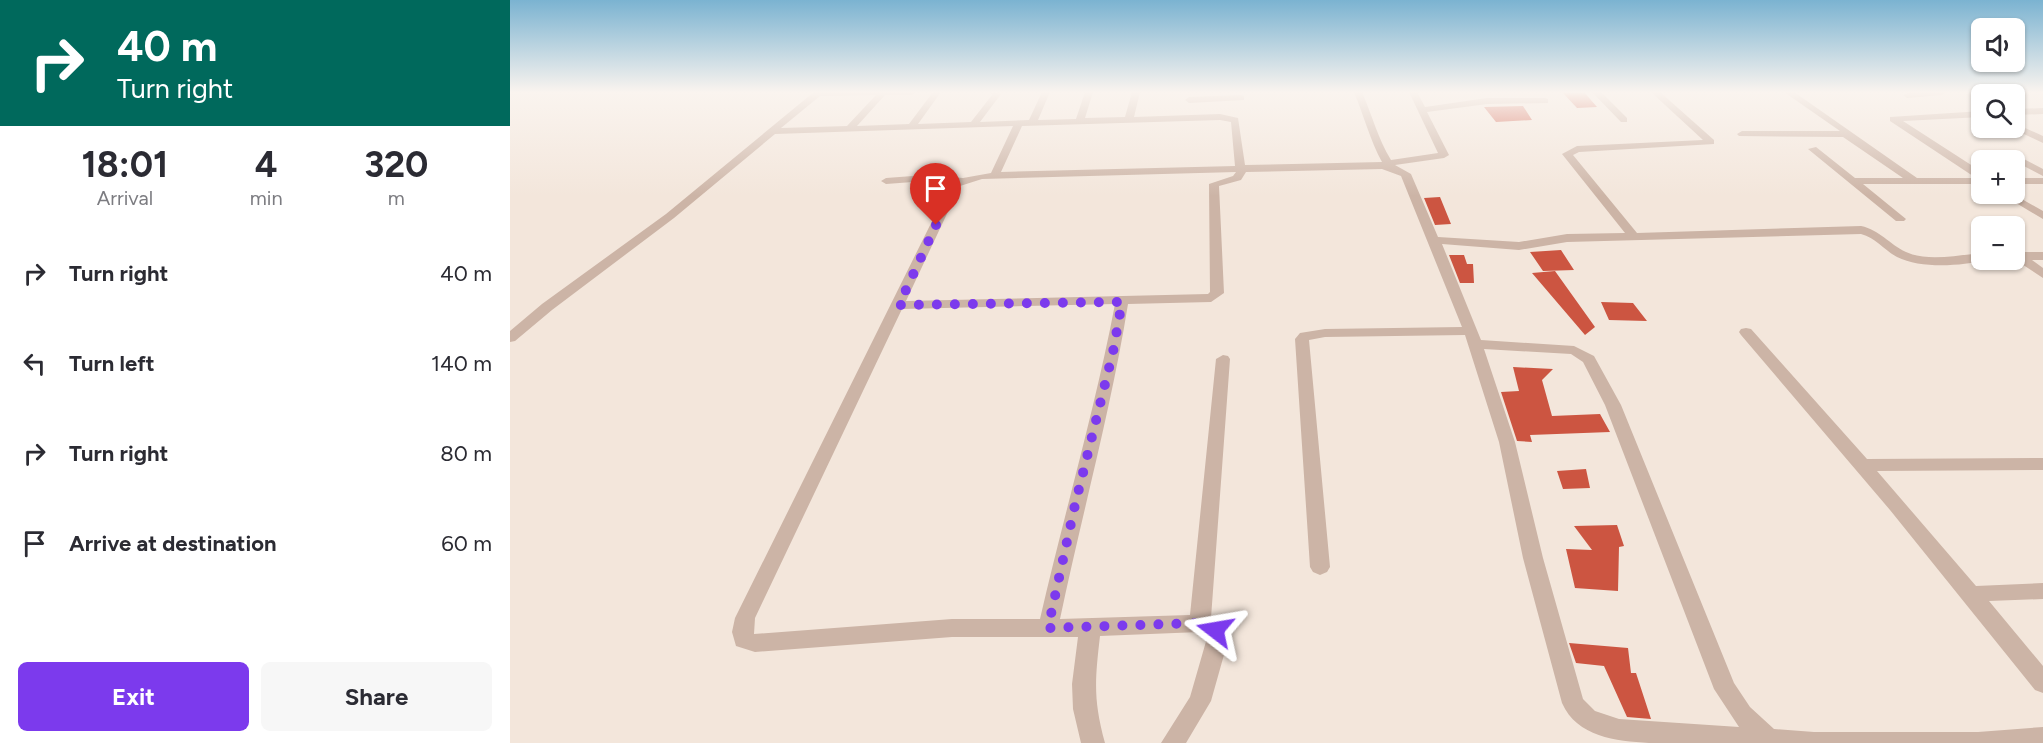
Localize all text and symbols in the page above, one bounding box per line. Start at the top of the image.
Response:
map controls [1971,18,2025,270]
button: sound [1971,18,2025,72]
text: 40 m [117,21,217,72]
icon: right [18,24,96,102]
text: Turn right [117,72,233,105]
button: search [1971,84,2025,138]
text: 18:01 [82,143,168,186]
text: 4 [255,143,278,186]
text: 320 [364,143,428,186]
button: + [1971,150,2025,204]
pin [910,163,961,225]
icon: arrive [919,172,952,205]
text: Arrival [97,186,153,210]
text: min [250,186,283,210]
text: m [388,186,405,210]
button: − [1971,216,2025,270]
icon: right [18,257,51,290]
text: Turn right [69,260,168,287]
text: 40 m [440,260,492,287]
icon: left [18,347,51,380]
text: Turn left [69,350,155,377]
text: 140 m [431,350,492,377]
icon: right [18,437,51,470]
text: Turn right [69,440,168,467]
text: 80 m [440,440,492,467]
icon: arrive [18,527,51,560]
text: Arrive at destination [69,530,277,557]
text: 60 m [441,530,492,557]
position arrow [1183,598,1247,662]
button: Exit [18,662,249,731]
button: Share [261,662,492,731]

